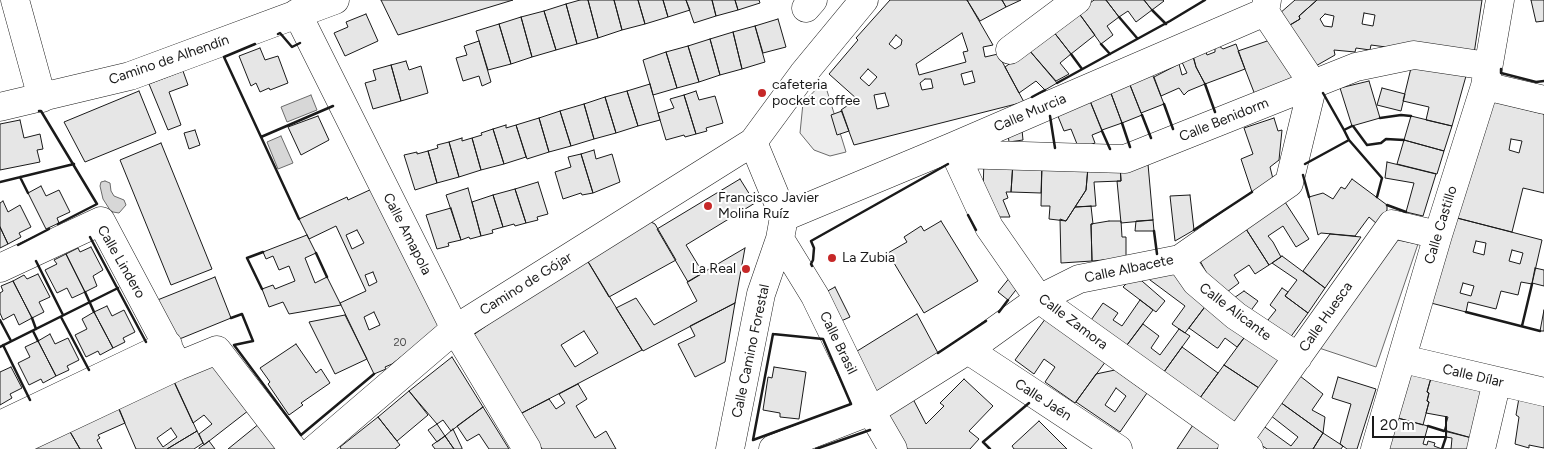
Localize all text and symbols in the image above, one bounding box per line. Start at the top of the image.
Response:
street label: Camino de Alhendín [107,32,231,88]
place label: cafeteria pocket coffee [772,77,860,110]
marker: cafeteria pocket coffee [756,87,768,99]
street label: Calle Murcia [991,90,1069,136]
street label: Calle Benidorm [1177,94,1271,146]
street label: Calle Castillo [1421,184,1461,266]
street label: Calle Amapola [379,190,435,278]
place label: Francisco Javier Molina Ruíz [718,190,819,222]
marker: Francisco Javier Molina Ruíz [702,200,714,212]
street label: Calle Lindero [93,222,149,302]
street label: Camino de Gójar [477,249,575,319]
place label: La Zubia [842,250,895,266]
street label: Calle Albacete [1083,251,1175,287]
marker: La Zubia [826,252,838,264]
place label: La Real [691,261,736,277]
marker: La Real [740,263,752,275]
street label: Calle Alicante [1196,279,1274,345]
street label: Calle Huesca [1296,279,1356,355]
street label: Calle Camino Forestal [729,283,773,419]
street label: Calle Zamora [1035,290,1111,354]
street label: Calle Brasil [816,309,860,377]
house number: 20 [393,336,407,350]
street label: Calle Dílar [1441,361,1505,391]
street label: Calle Jaén [1011,375,1075,425]
scale bar [1374,406,1449,438]
text: 20 m [1380,416,1414,434]

